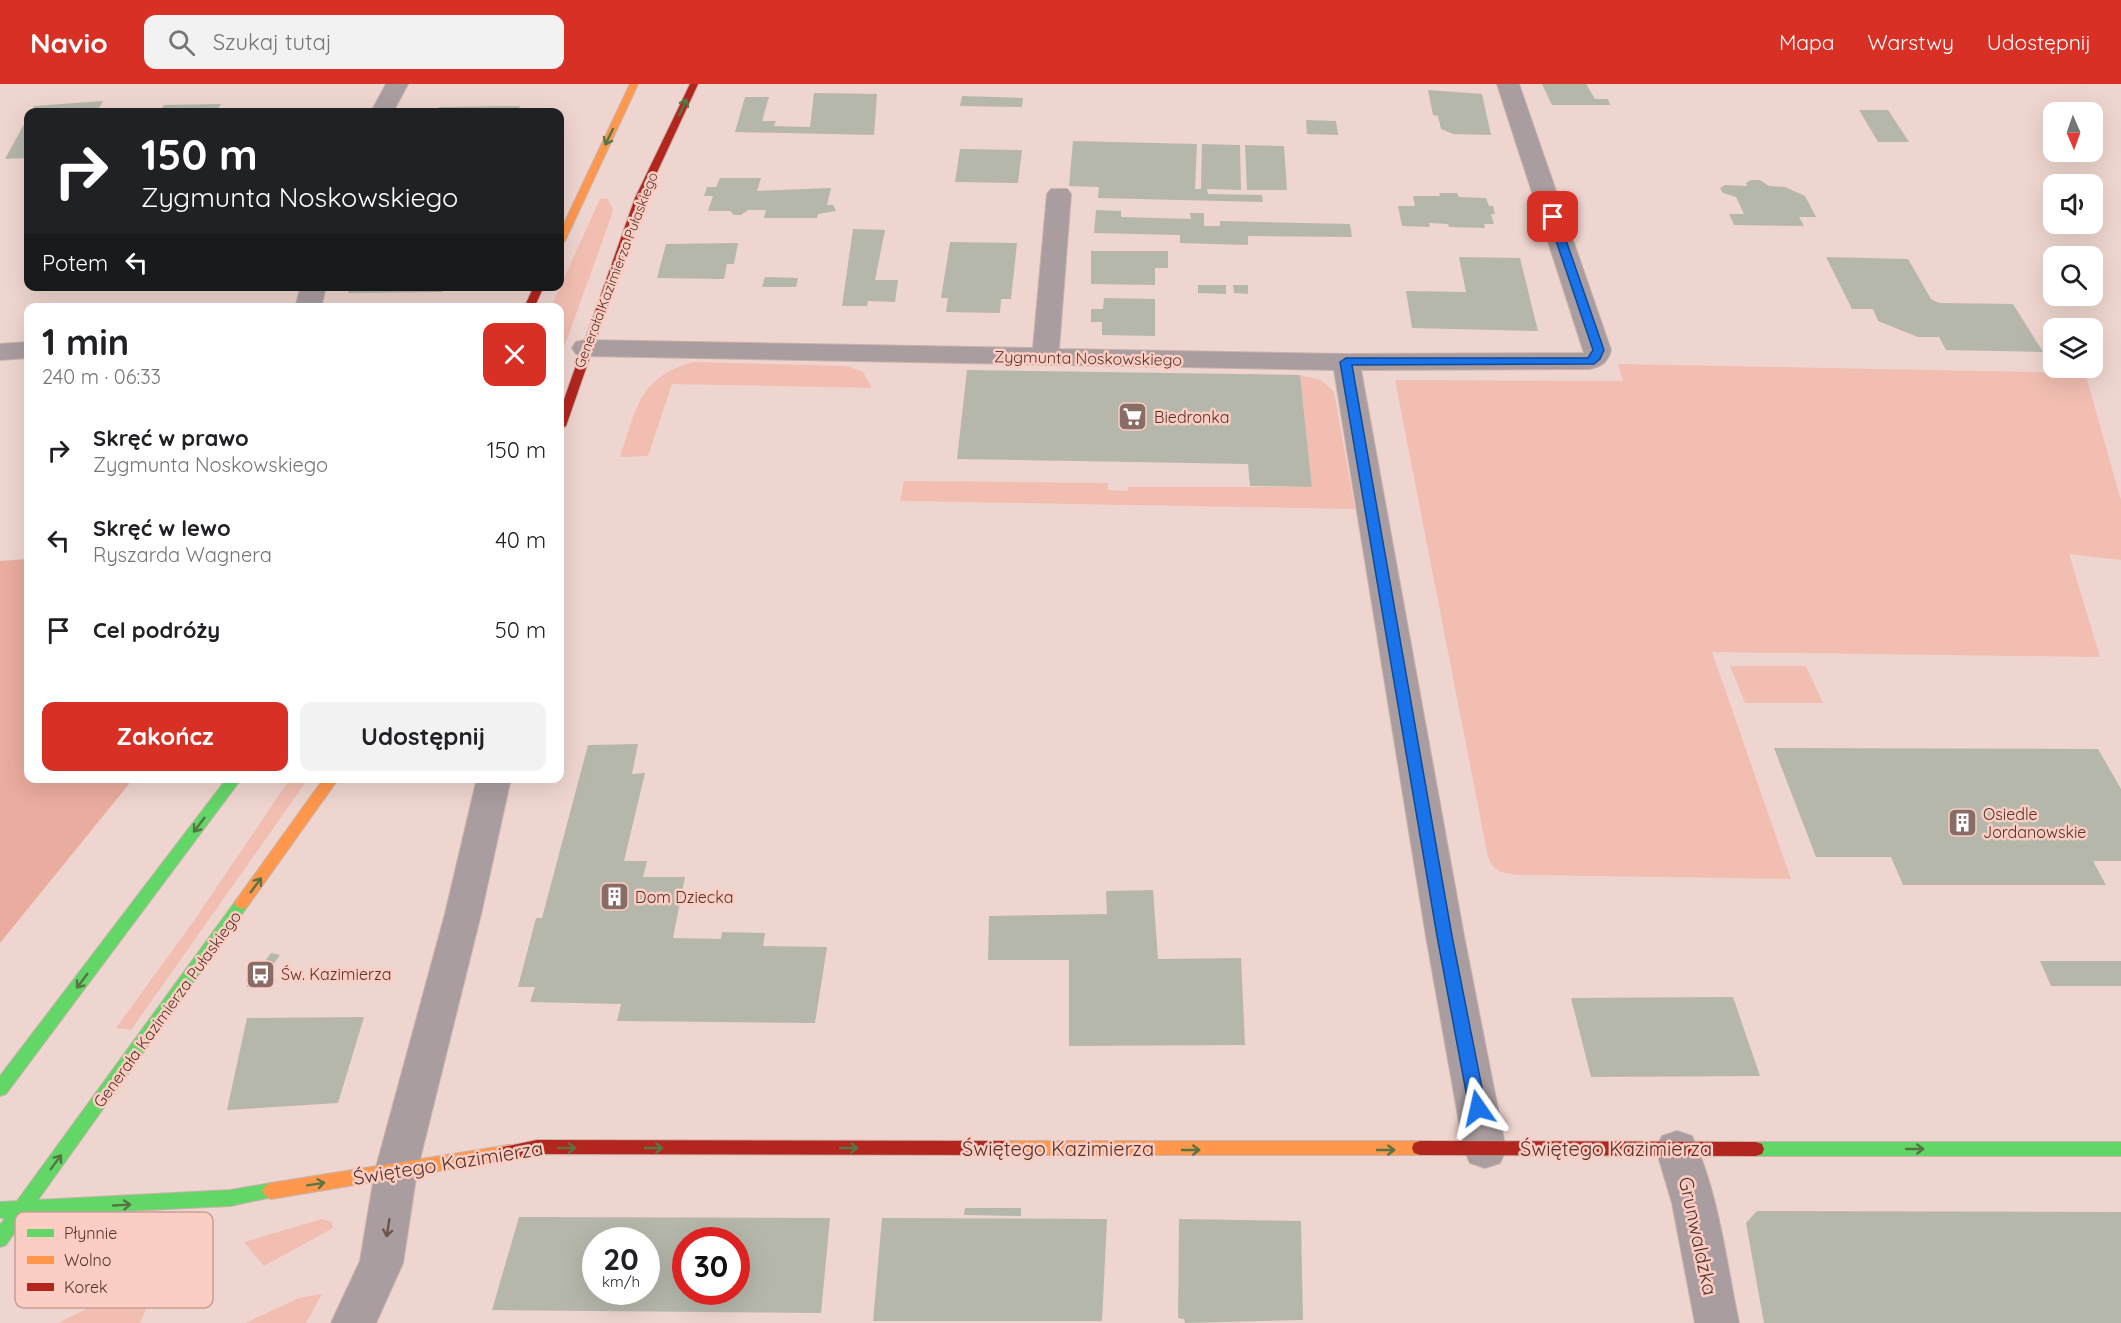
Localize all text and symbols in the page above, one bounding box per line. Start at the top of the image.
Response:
search box [144,15,564,69]
text: Navio [30,25,108,60]
icon: search [165,26,198,59]
text: Szukaj tutaj [213,28,332,56]
text: Mapa [1779,29,1834,55]
text: Warstwy [1867,29,1954,55]
text: Udostępnij [1987,29,2091,55]
one-way arrow [678,99,690,117]
north arrow [2043,102,2103,162]
map controls [2043,102,2103,378]
one-way arrow [603,127,615,145]
text: 150 m [141,128,258,181]
icon: right [42,132,120,210]
street label: Generała Kazimierza Pułaskiego [570,170,662,370]
button: sound [2043,174,2103,234]
text: Zygmunta Noskowskiego [141,180,458,214]
pin [1527,191,1578,242]
icon: arrive [1536,200,1569,233]
icon: left [120,246,153,279]
button: search [2043,246,2103,306]
text: Potem [42,249,108,277]
button: layers [2043,318,2103,378]
text: 1 min [42,319,129,364]
button: close [483,323,546,386]
street label: Zygmunta Noskowskiego [994,346,1182,370]
text: 240 m · 06:33 [42,364,161,389]
supermarket icon: Biedronka [1117,401,1149,433]
place label: Biedronka [1154,407,1230,427]
text: Skręć w prawo [93,424,249,452]
icon: right [42,434,75,467]
text: 150 m [487,436,546,464]
text: Zygmunta Noskowskiego [93,452,328,477]
text: Skręć w lewo [93,514,231,542]
icon: left [42,524,75,557]
text: 40 m [495,526,546,554]
text: Ryszarda Wagnera [93,542,272,567]
icon: arrive [42,614,75,647]
text: Cel podróży [93,616,220,644]
text: 50 m [495,616,546,644]
button: Zakończ [42,702,288,771]
button: Udostępnij [300,702,546,771]
place label: Osiedle Jordanowskie [1983,804,2086,842]
building icon: Osiedle Jordanowskie [1946,807,1978,839]
one-way arrow [193,817,206,833]
one-way arrow [250,877,262,893]
building icon: Dom Dziecka [598,881,630,913]
place label: Dom Dziecka [635,887,733,907]
street label: Generała Kazimierza Pułaskiego [89,907,245,1111]
bus stop icon: Św. Kazimierza [244,958,276,990]
place label: Św. Kazimierza [281,964,391,984]
one-way arrow [75,972,88,988]
position arrow [1446,1076,1510,1140]
street label: Świętego Kazimierza [351,1135,545,1190]
street label: Świętego Kazimierza [962,1136,1154,1161]
street label: Świętego Kazimierza [1520,1136,1712,1161]
one-way arrow [556,1142,576,1154]
one-way arrow [644,1142,664,1154]
one-way arrow [839,1142,859,1154]
one-way arrow [1905,1143,1925,1155]
one-way arrow [1181,1144,1201,1156]
one-way arrow [1376,1144,1396,1156]
one-way arrow [50,1155,62,1171]
street label: Grunwaldzka [1674,1174,1723,1297]
one-way arrow [305,1178,325,1189]
one-way arrow [112,1199,132,1210]
legend [15,1212,213,1308]
one-way arrow [382,1218,393,1238]
text: Płynnie [64,1223,117,1243]
speed limit sign: 30 [672,1227,750,1305]
text: 20 [603,1240,639,1278]
text: Wolno [64,1250,111,1270]
text: km/h [602,1272,640,1291]
text: Korek [64,1277,108,1297]

